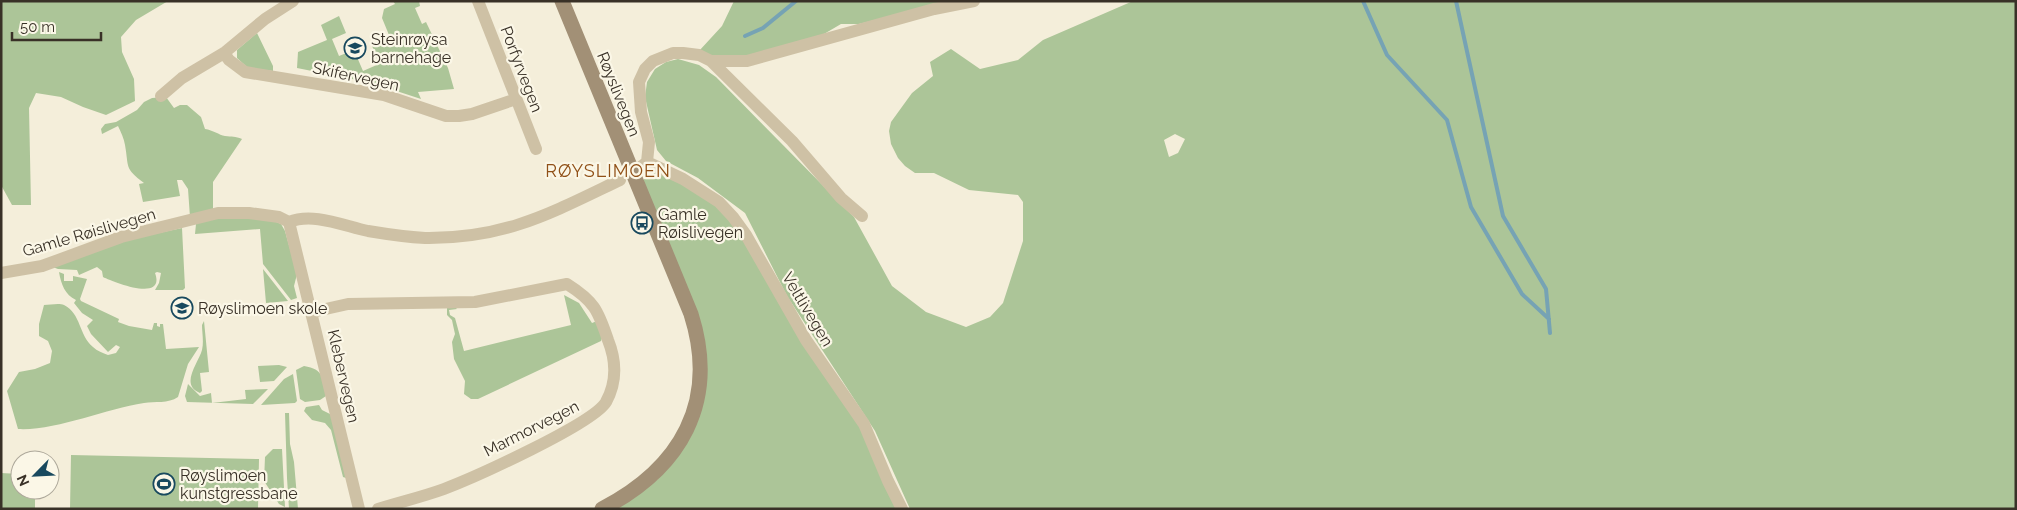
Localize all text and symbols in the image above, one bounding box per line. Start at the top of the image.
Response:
scale bar [12,10,101,42]
text: 50 m [20,18,55,36]
street label: Porfyrvegen [496,23,547,115]
place label: Steinrøysa barnehage [371,30,451,67]
school or university icon: Steinrøysa barnehage [343,36,367,60]
street label: Røyslivegen [593,49,644,139]
street label: Skifervegen [311,58,401,95]
district label: RØYSLIMOEN [545,160,671,181]
street label: Gamle Røislivegen [20,204,158,261]
place label: Gamle Røislivegen [658,205,743,242]
bus stop icon: Gamle Røislivegen [630,211,654,235]
street label: Veltlivegen [778,269,837,350]
school or university icon: Røyslimoen skole [170,296,194,320]
place label: Røyslimoen skole [198,299,328,318]
street label: Klebervegen [324,328,363,425]
street label: Marmorvegen [480,396,582,461]
north arrow [10,450,60,500]
place label: Røyslimoen kunstgressbane [180,466,298,503]
text: N [14,472,33,488]
sports icon: Røyslimoen kunstgressbane [152,472,176,496]

